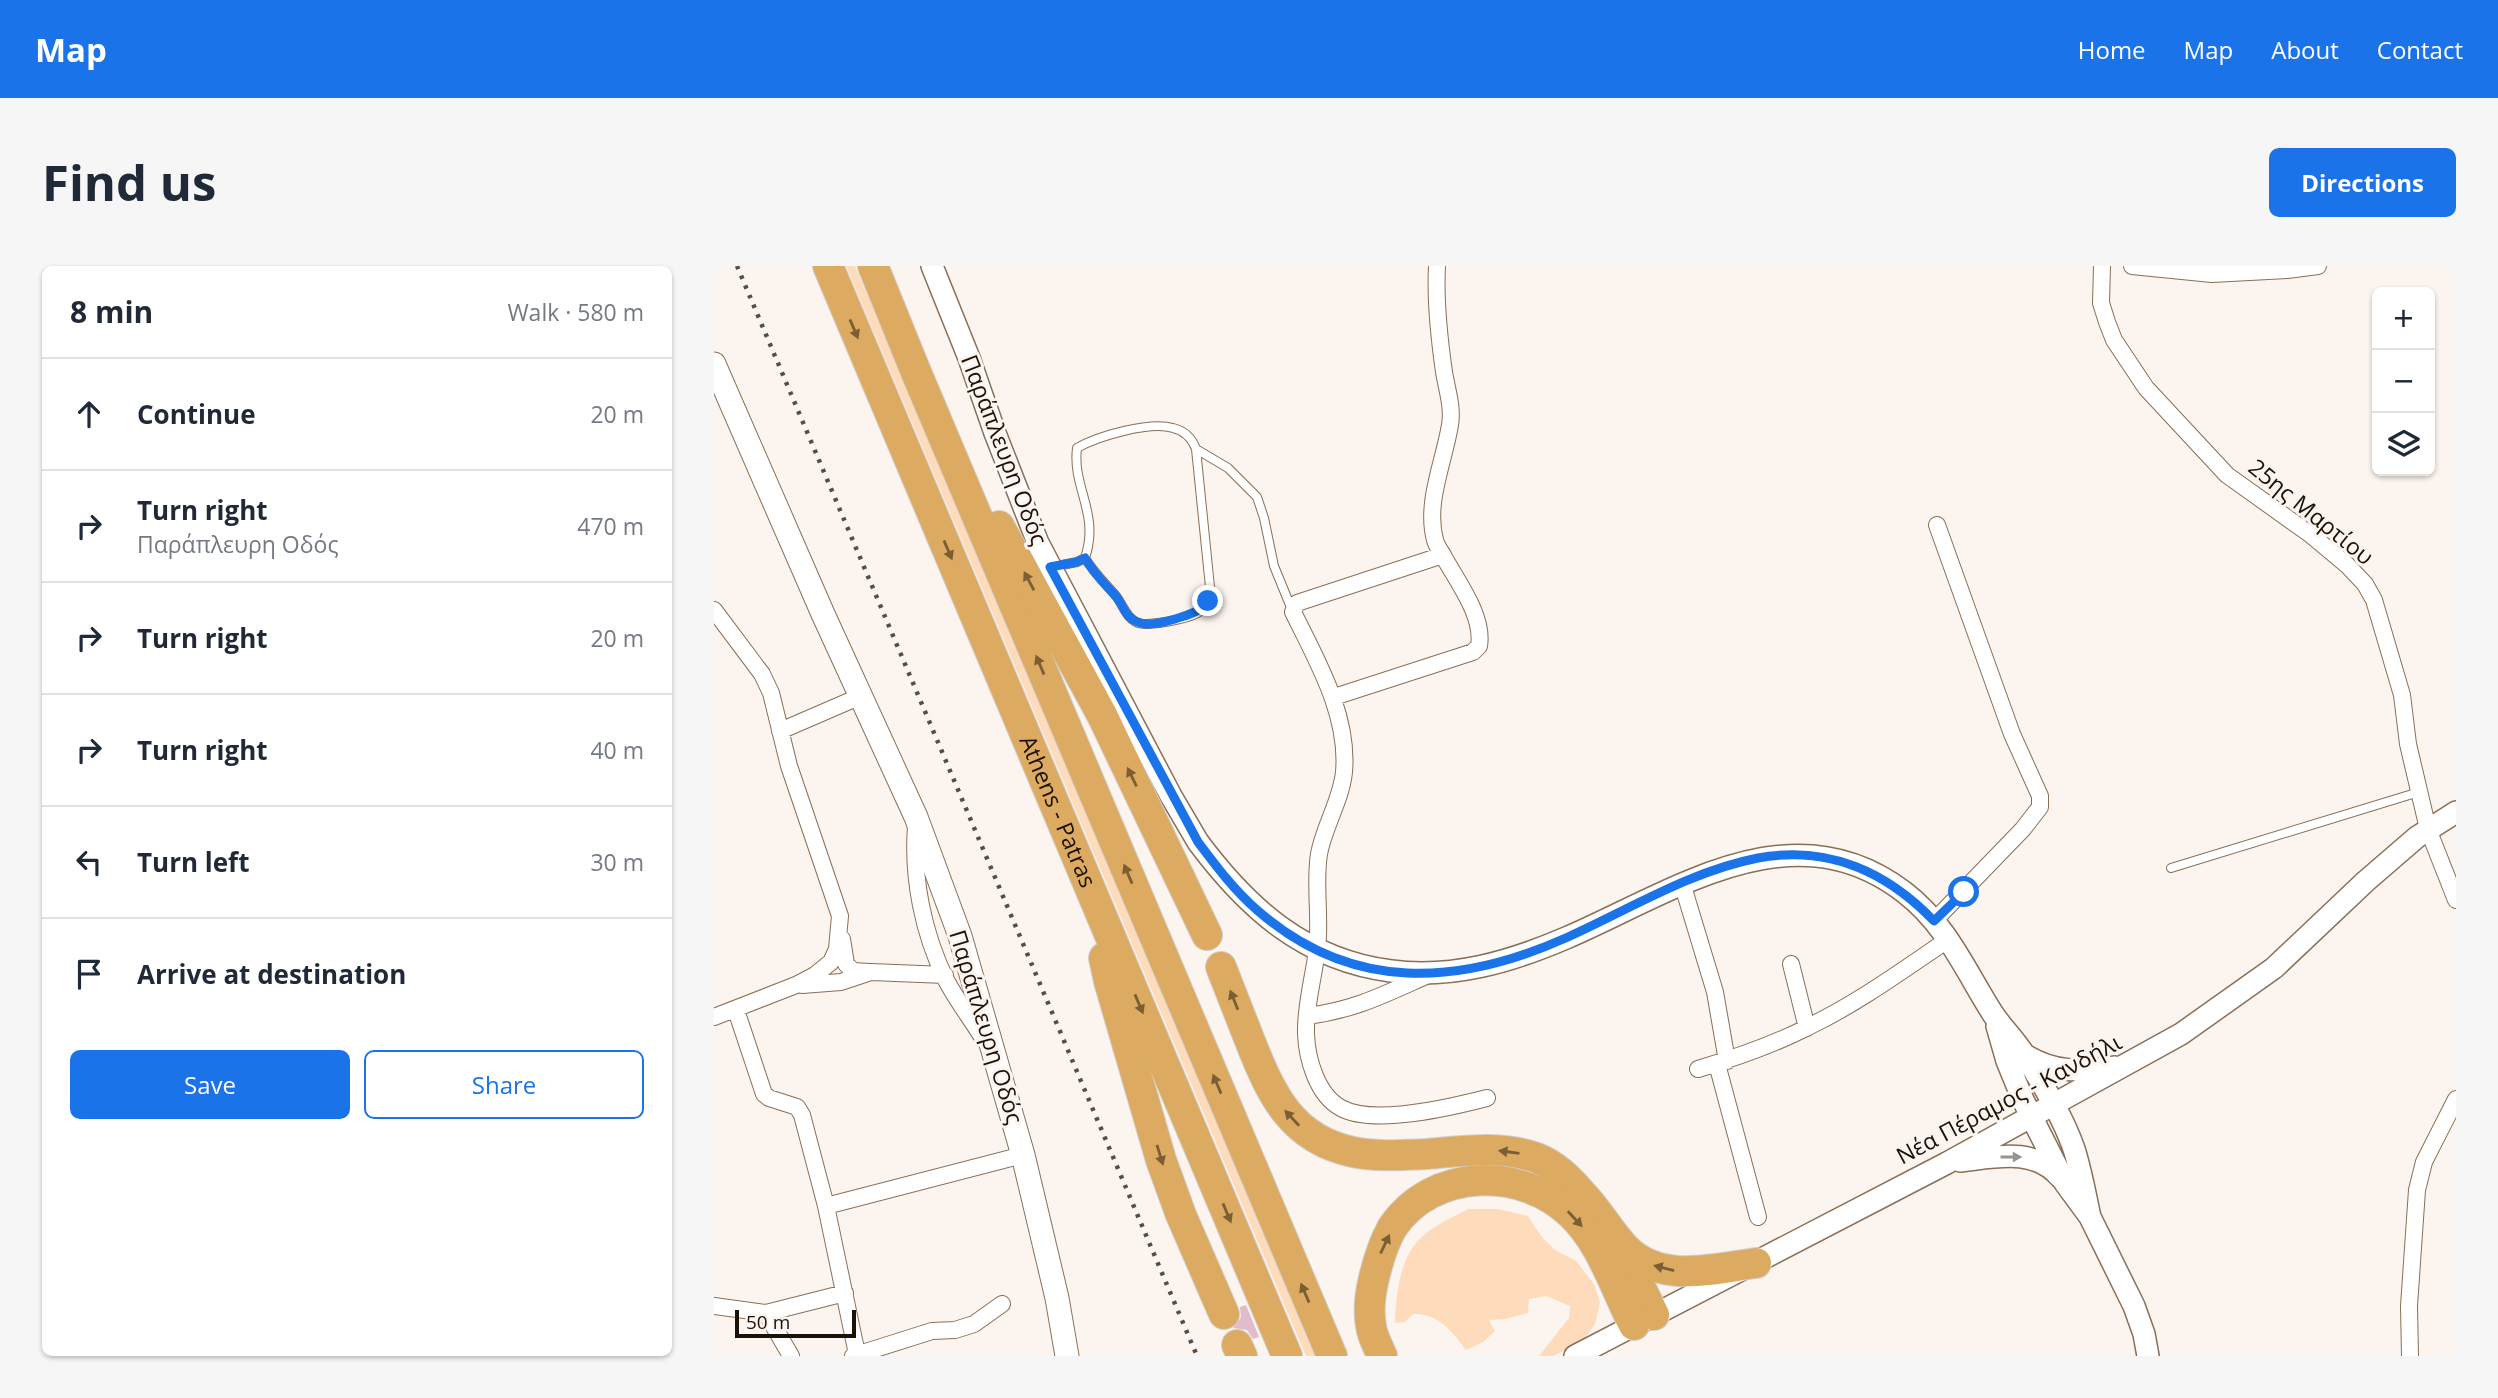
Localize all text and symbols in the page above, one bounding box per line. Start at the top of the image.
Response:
text: Map [35,27,107,72]
text: Home [2078,33,2146,66]
text: Map [2184,33,2233,66]
text: About [2271,33,2339,66]
text: Contact [2377,33,2463,66]
button: Directions [2269,148,2456,217]
text: Find us [42,149,216,215]
map controls [2372,287,2435,476]
button: + [2372,287,2435,350]
text: 8 min [70,291,153,332]
text: Walk · 580 m [507,296,644,328]
one-way arrow [849,319,860,340]
street label: Παράπλευρη Οδός [954,350,1056,549]
button: − [2372,350,2435,413]
icon: ahead [70,395,108,433]
text: Continue [137,396,256,432]
text: 20 m [590,398,644,430]
button: layers [2372,413,2435,476]
street label: 25ης Μαρτίου [2242,451,2381,572]
text: Turn right [137,492,268,528]
icon: right [70,507,108,545]
text: 470 m [577,510,644,542]
text: Παράπλευρη Οδός [137,528,339,560]
one-way arrow [942,540,953,561]
one-way arrow [1024,571,1035,591]
route end [1192,585,1223,616]
icon: right [70,619,108,657]
text: Turn right [137,620,268,656]
text: 20 m [590,622,644,654]
one-way arrow [1034,654,1045,675]
street label: Athens - Patras [1012,730,1105,892]
icon: right [70,731,108,769]
text: Turn right [137,732,268,768]
text: 40 m [590,734,644,766]
one-way arrow [1127,767,1138,787]
icon: left [70,843,108,881]
text: Turn left [137,844,249,880]
text: 30 m [590,846,644,878]
one-way arrow [1122,864,1134,884]
route start [1948,876,1979,907]
street label: Παράπλευρη Οδός [942,926,1032,1128]
icon: arrive [70,955,108,993]
text: Arrive at destination [137,956,406,992]
one-way arrow [1228,989,1239,1010]
one-way arrow [1133,993,1144,1014]
street label: Νέα Πέραμος - Κανδήλι [1890,1025,2127,1171]
button: Save [70,1050,350,1119]
button: Share [364,1050,644,1119]
one-way arrow [1211,1073,1222,1094]
one-way arrow [1284,1109,1300,1127]
one-way arrow [1155,1145,1165,1166]
one-way arrow [1498,1146,1520,1157]
one-way arrow [2000,1151,2022,1162]
one-way arrow [1221,1203,1233,1223]
one-way arrow [1567,1210,1583,1227]
one-way arrow [1380,1233,1391,1254]
one-way arrow [1653,1262,1675,1273]
one-way arrow [1300,1282,1311,1303]
scale bar [735,1307,856,1339]
text: 50 m [746,1309,790,1335]

